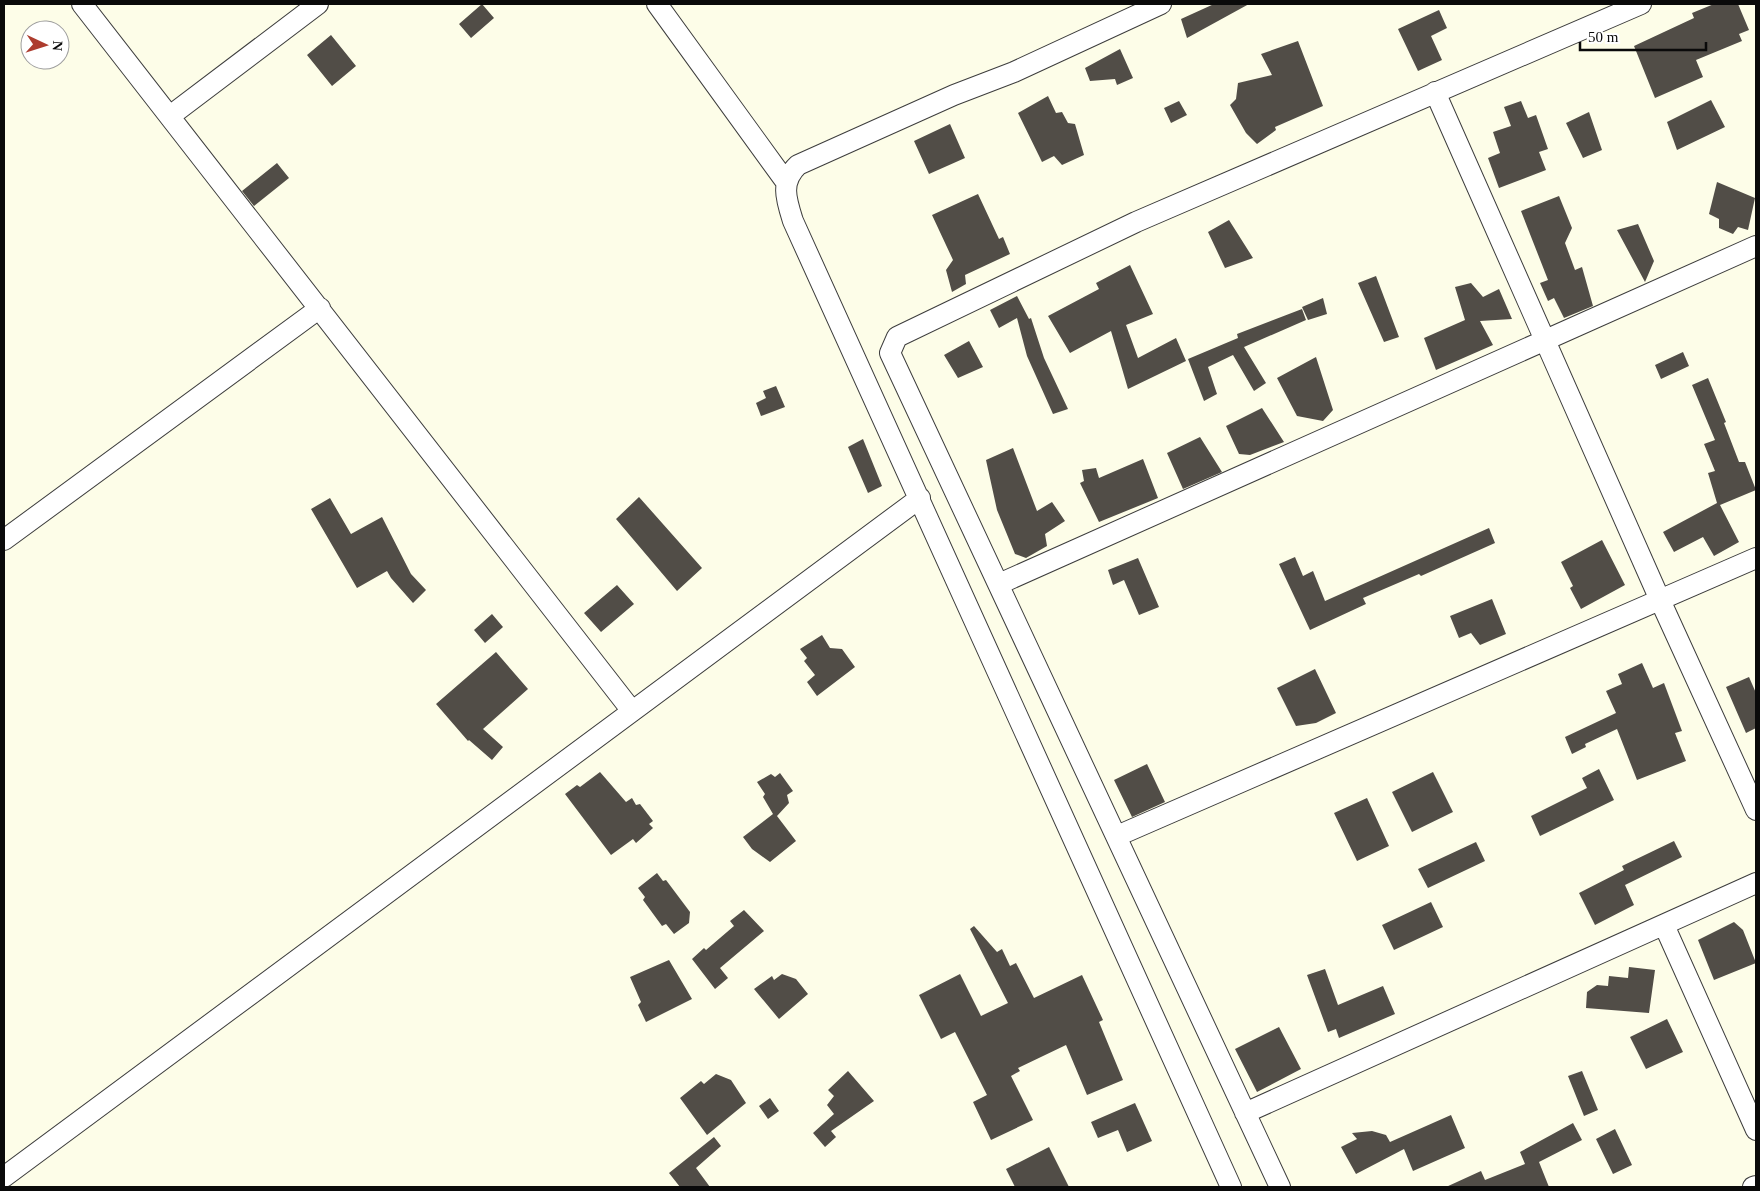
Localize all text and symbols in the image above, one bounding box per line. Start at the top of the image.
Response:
north arrow [20,20,70,70]
scale bar [1580,20,1706,52]
text: 50 m [1588,29,1619,45]
text: N [50,40,65,51]

